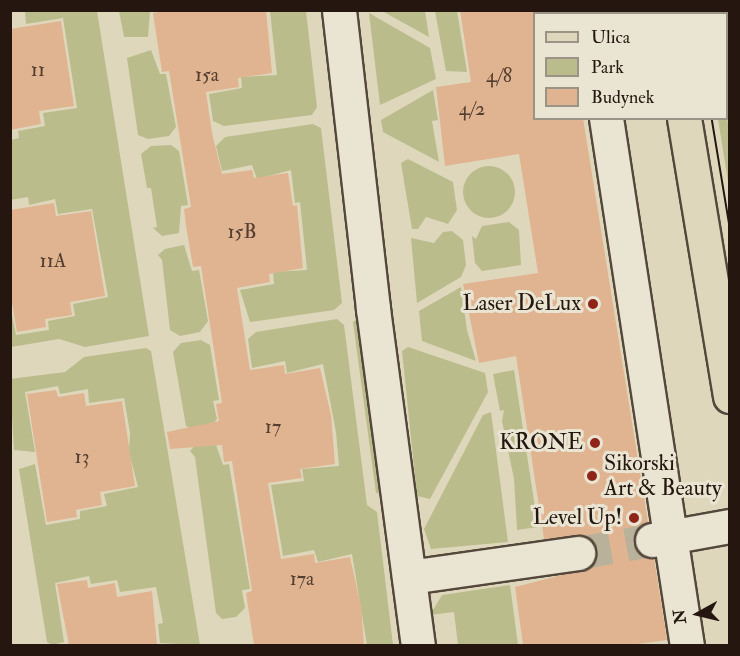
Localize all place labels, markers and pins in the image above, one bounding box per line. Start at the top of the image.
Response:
place label: Laser DeLux [462,291,581,317]
marker: Laser DeLux [586,297,600,311]
place label: KRONE [499,430,583,456]
marker: KRONE [588,436,602,450]
place label: Sikorski Art & Beauty [604,450,722,502]
marker: Sikorski Art & Beauty [585,469,599,483]
place label: Level Up! [533,505,622,531]
marker: Level Up! [627,511,641,525]

